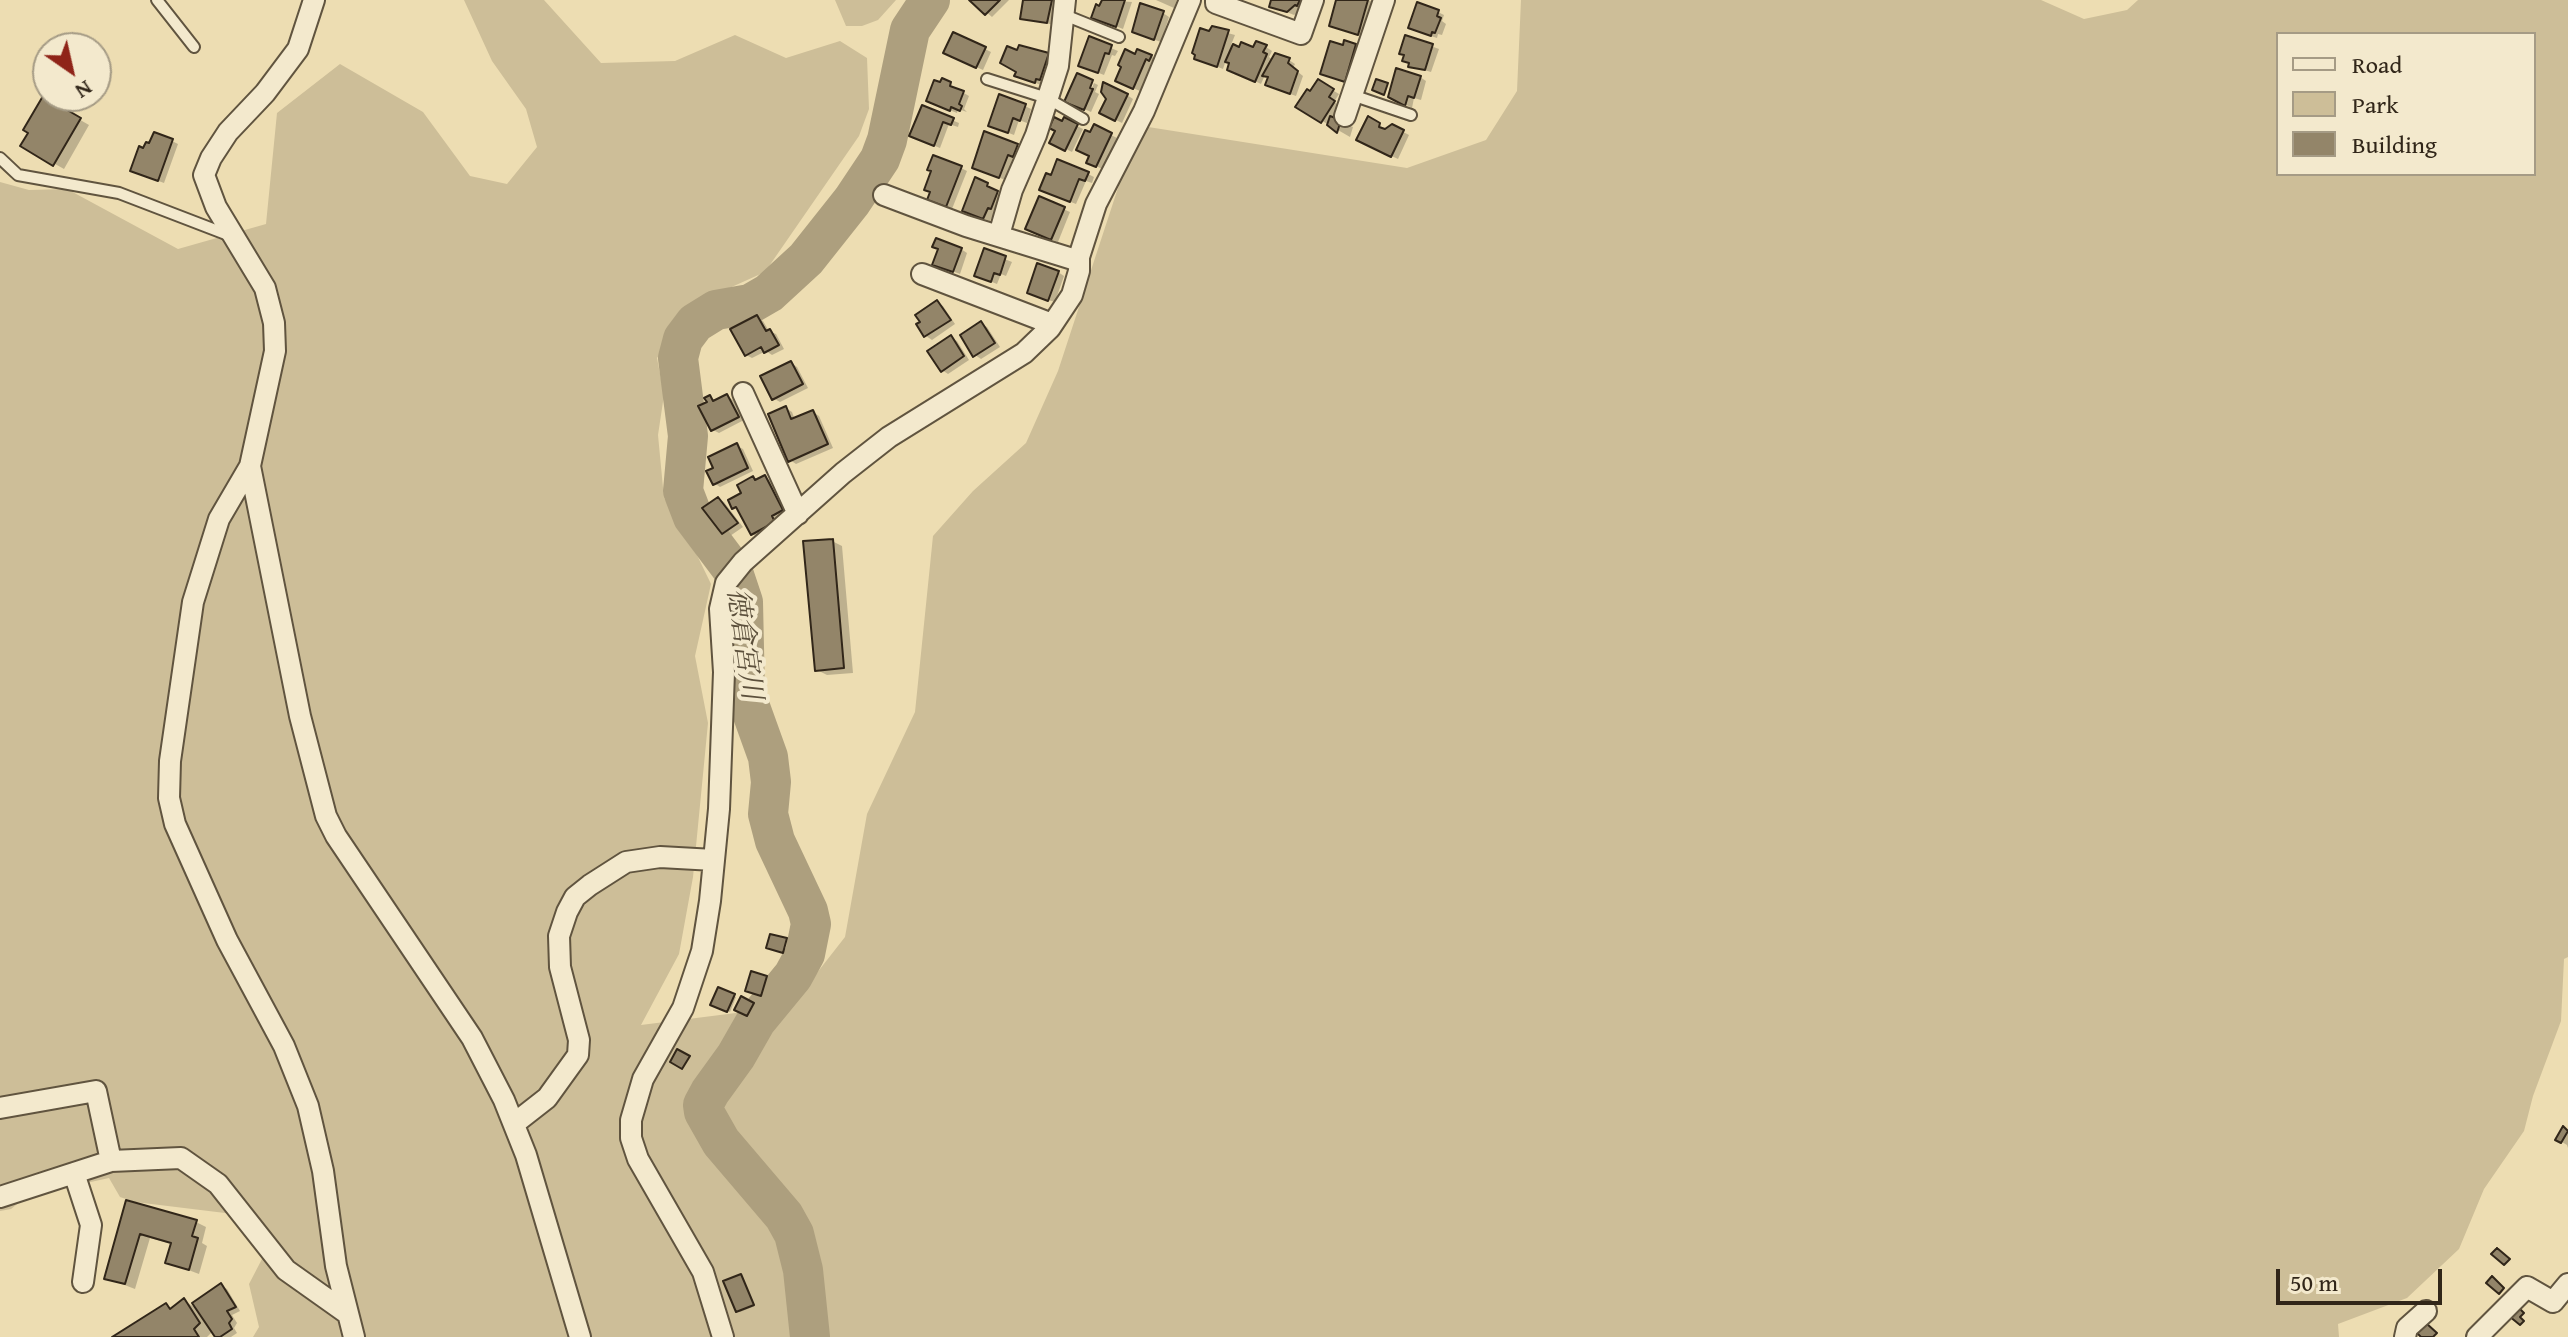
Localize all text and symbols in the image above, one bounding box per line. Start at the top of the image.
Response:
north arrow [32,32,112,112]
legend [2276,32,2536,176]
text: Road [2352,47,2402,82]
text: N [69,73,99,108]
text: Park [2352,87,2398,122]
text: Building [2352,127,2437,162]
water label: 徳倉宮川 [719,586,767,702]
scale bar [2280,1253,2446,1303]
text: 50 m [2290,1265,2338,1300]

